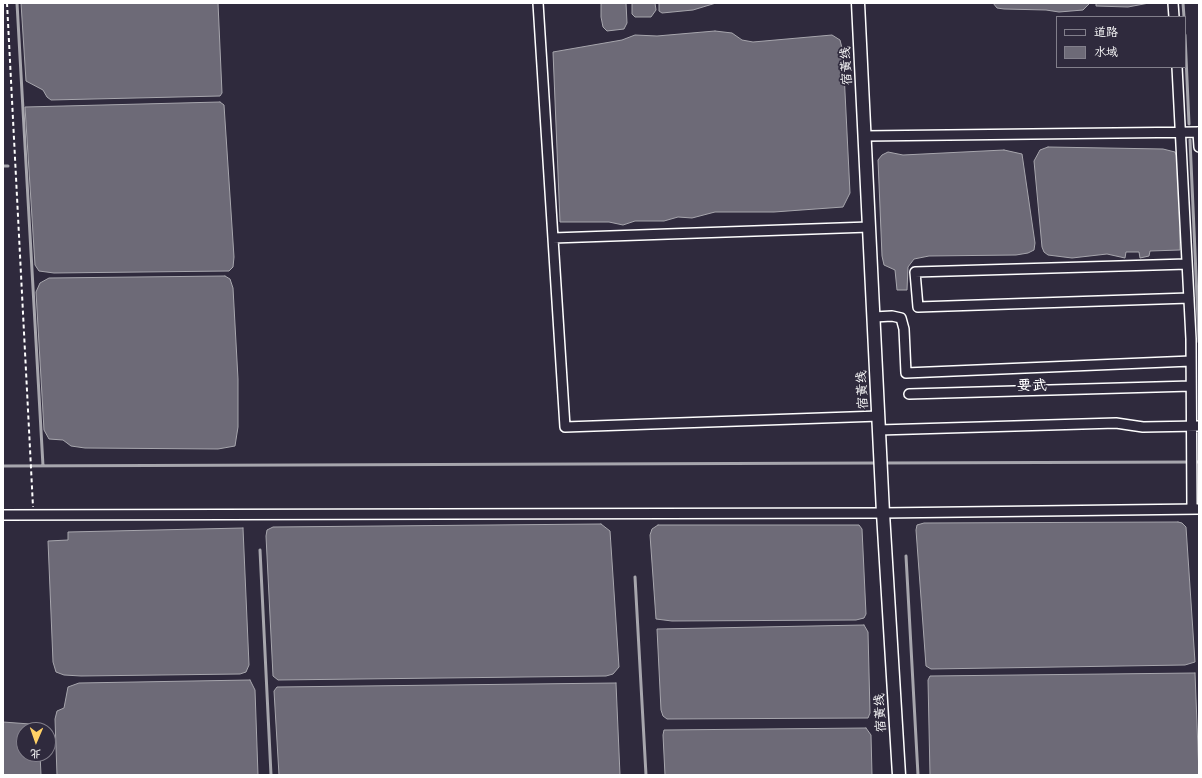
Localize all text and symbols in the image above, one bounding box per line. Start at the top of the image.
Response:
legend [1056,16,1186,68]
text: 道路 [1094,25,1118,40]
text: 水域 [1094,45,1118,60]
street label: 宿黄线 [838,46,856,86]
street label: 宿黄线 [854,370,872,410]
district label: 要武 [1017,377,1047,395]
street label: 宿黄线 [872,693,890,733]
north arrow [16,722,56,762]
text: 北 [30,747,41,760]

